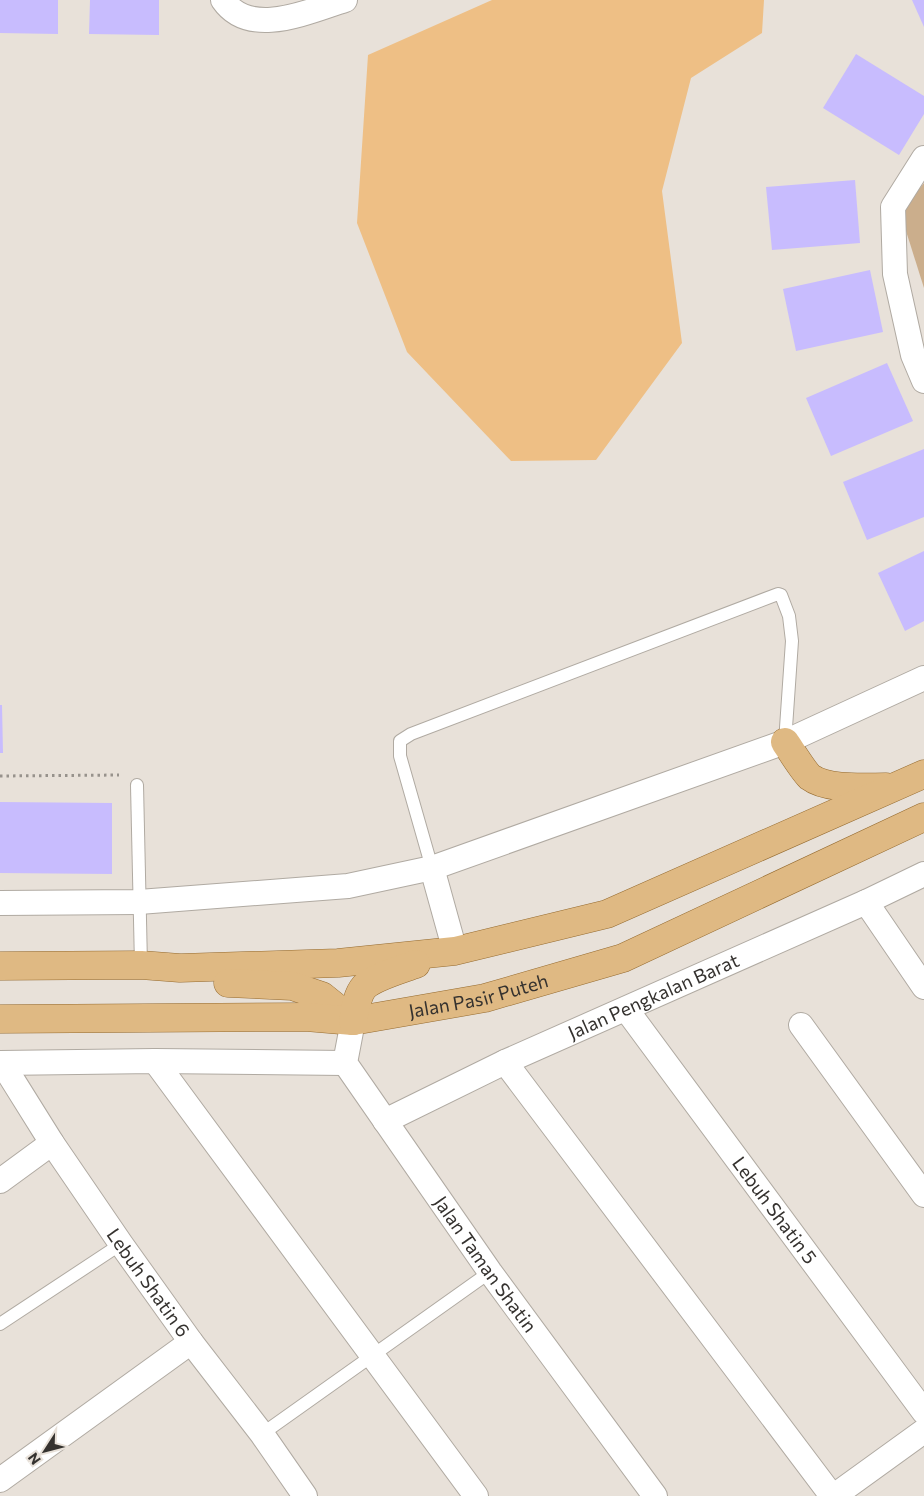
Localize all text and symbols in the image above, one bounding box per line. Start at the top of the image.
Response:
street label: Jalan Pengkalan Barat [564,948,742,1044]
street label: Jalan Pasir Puteh [407,968,551,1022]
street label: Lebuh Shatin 5 [728,1152,822,1268]
street label: Jalan Taman Shatin [430,1191,542,1336]
street label: Lebuh Shatin 6 [102,1223,196,1341]
north arrow [20,1426,70,1476]
text: N [24,1450,44,1468]

